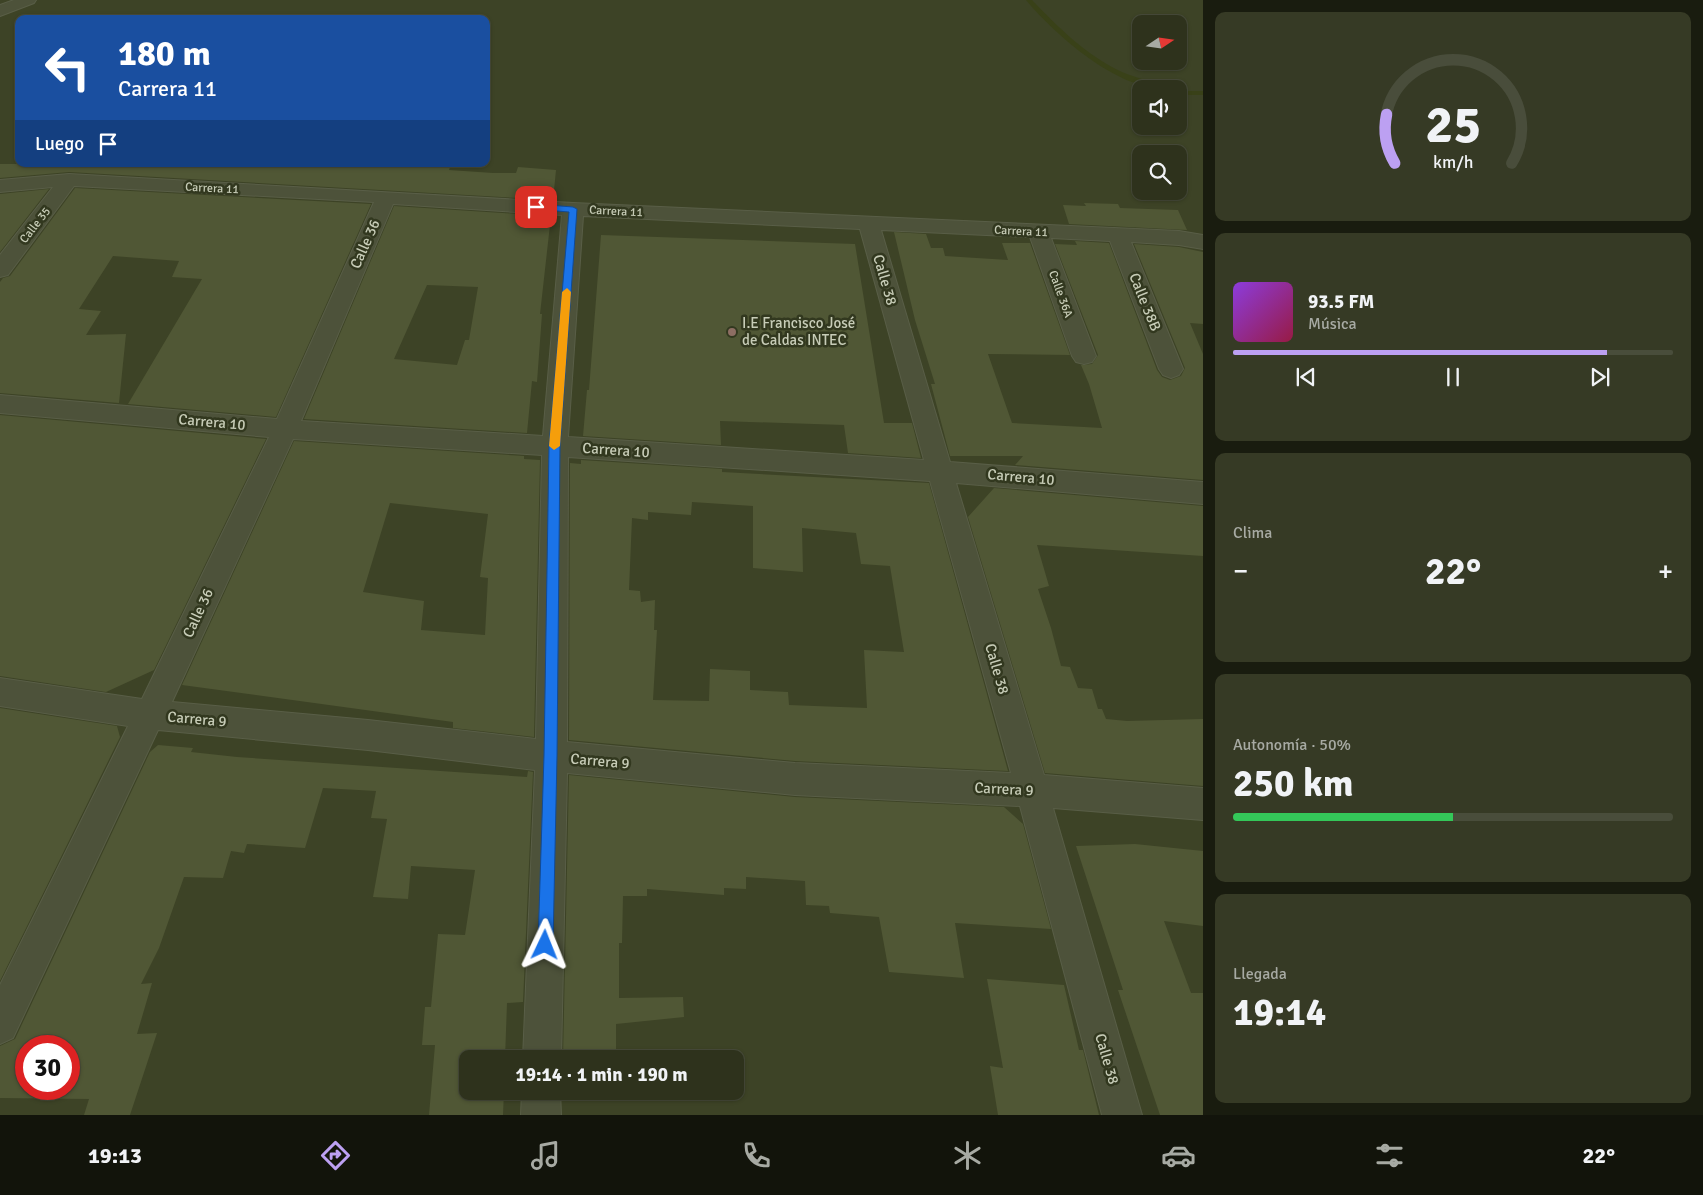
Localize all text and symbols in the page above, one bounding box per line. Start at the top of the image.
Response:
north arrow [1132,15,1188,70]
map controls [1132,15,1187,200]
text: 180 m [118,32,211,75]
icon: left [35,35,100,100]
text: Carrera 11 [118,75,217,102]
button: sound [1132,80,1187,135]
text: 25 [1425,93,1481,157]
icon: arrive [94,130,122,158]
text: Luego [35,132,84,156]
button: search [1132,145,1187,200]
text: km/h [1433,151,1473,173]
street label: Carrera 11 [185,180,239,197]
pin [515,186,557,228]
icon: arrive [522,193,550,221]
street label: Carrera 11 [589,203,643,220]
street label: Calle 35 [17,204,54,246]
street label: Calle 36 [346,217,384,271]
street label: Carrera 11 [994,223,1048,240]
street label: Calle 38 [869,252,901,308]
street label: Calle 36A [1045,269,1076,320]
street label: Calle 38B [1125,270,1165,334]
text: 93.5 FM [1308,290,1374,314]
place label: I.E Francisco José de Caldas INTEC [742,314,855,349]
text: Música [1308,314,1357,334]
marker: I.E Francisco José de Caldas INTEC [726,326,738,338]
icon: previous [1292,363,1320,391]
icon: pause [1439,363,1467,391]
icon: next [1586,363,1614,391]
street label: Carrera 10 [178,410,246,434]
street label: Carrera 10 [582,439,650,461]
street label: Carrera 10 [987,465,1055,489]
text: Clima [1233,523,1272,543]
text: 22° [1425,548,1481,595]
text: − [1233,554,1248,588]
text: + [1658,554,1673,588]
street label: Calle 36 [179,586,217,640]
street label: Calle 38 [981,641,1013,697]
street label: Carrera 9 [167,707,227,731]
text: Autonomía · 50% [1233,735,1351,755]
street label: Carrera 9 [570,749,630,773]
text: 250 km [1233,760,1354,807]
street label: Carrera 9 [974,778,1034,800]
position arrow [518,918,570,970]
text: Llegada [1233,964,1287,984]
text: 19:14 [1233,989,1326,1036]
street label: Calle 38 [1091,1031,1123,1087]
speed limit sign: 30 [15,1035,80,1100]
text: 19:14 · 1 min · 190 m [515,1063,688,1087]
icon: directions [318,1138,353,1173]
icon: music [528,1138,563,1173]
icon: phone [739,1138,774,1173]
icon: climate [950,1138,985,1173]
icon: car [1161,1138,1196,1173]
icon: filters [1372,1138,1407,1173]
text: 19:13 [88,1142,142,1169]
text: 22° [1582,1142,1615,1169]

